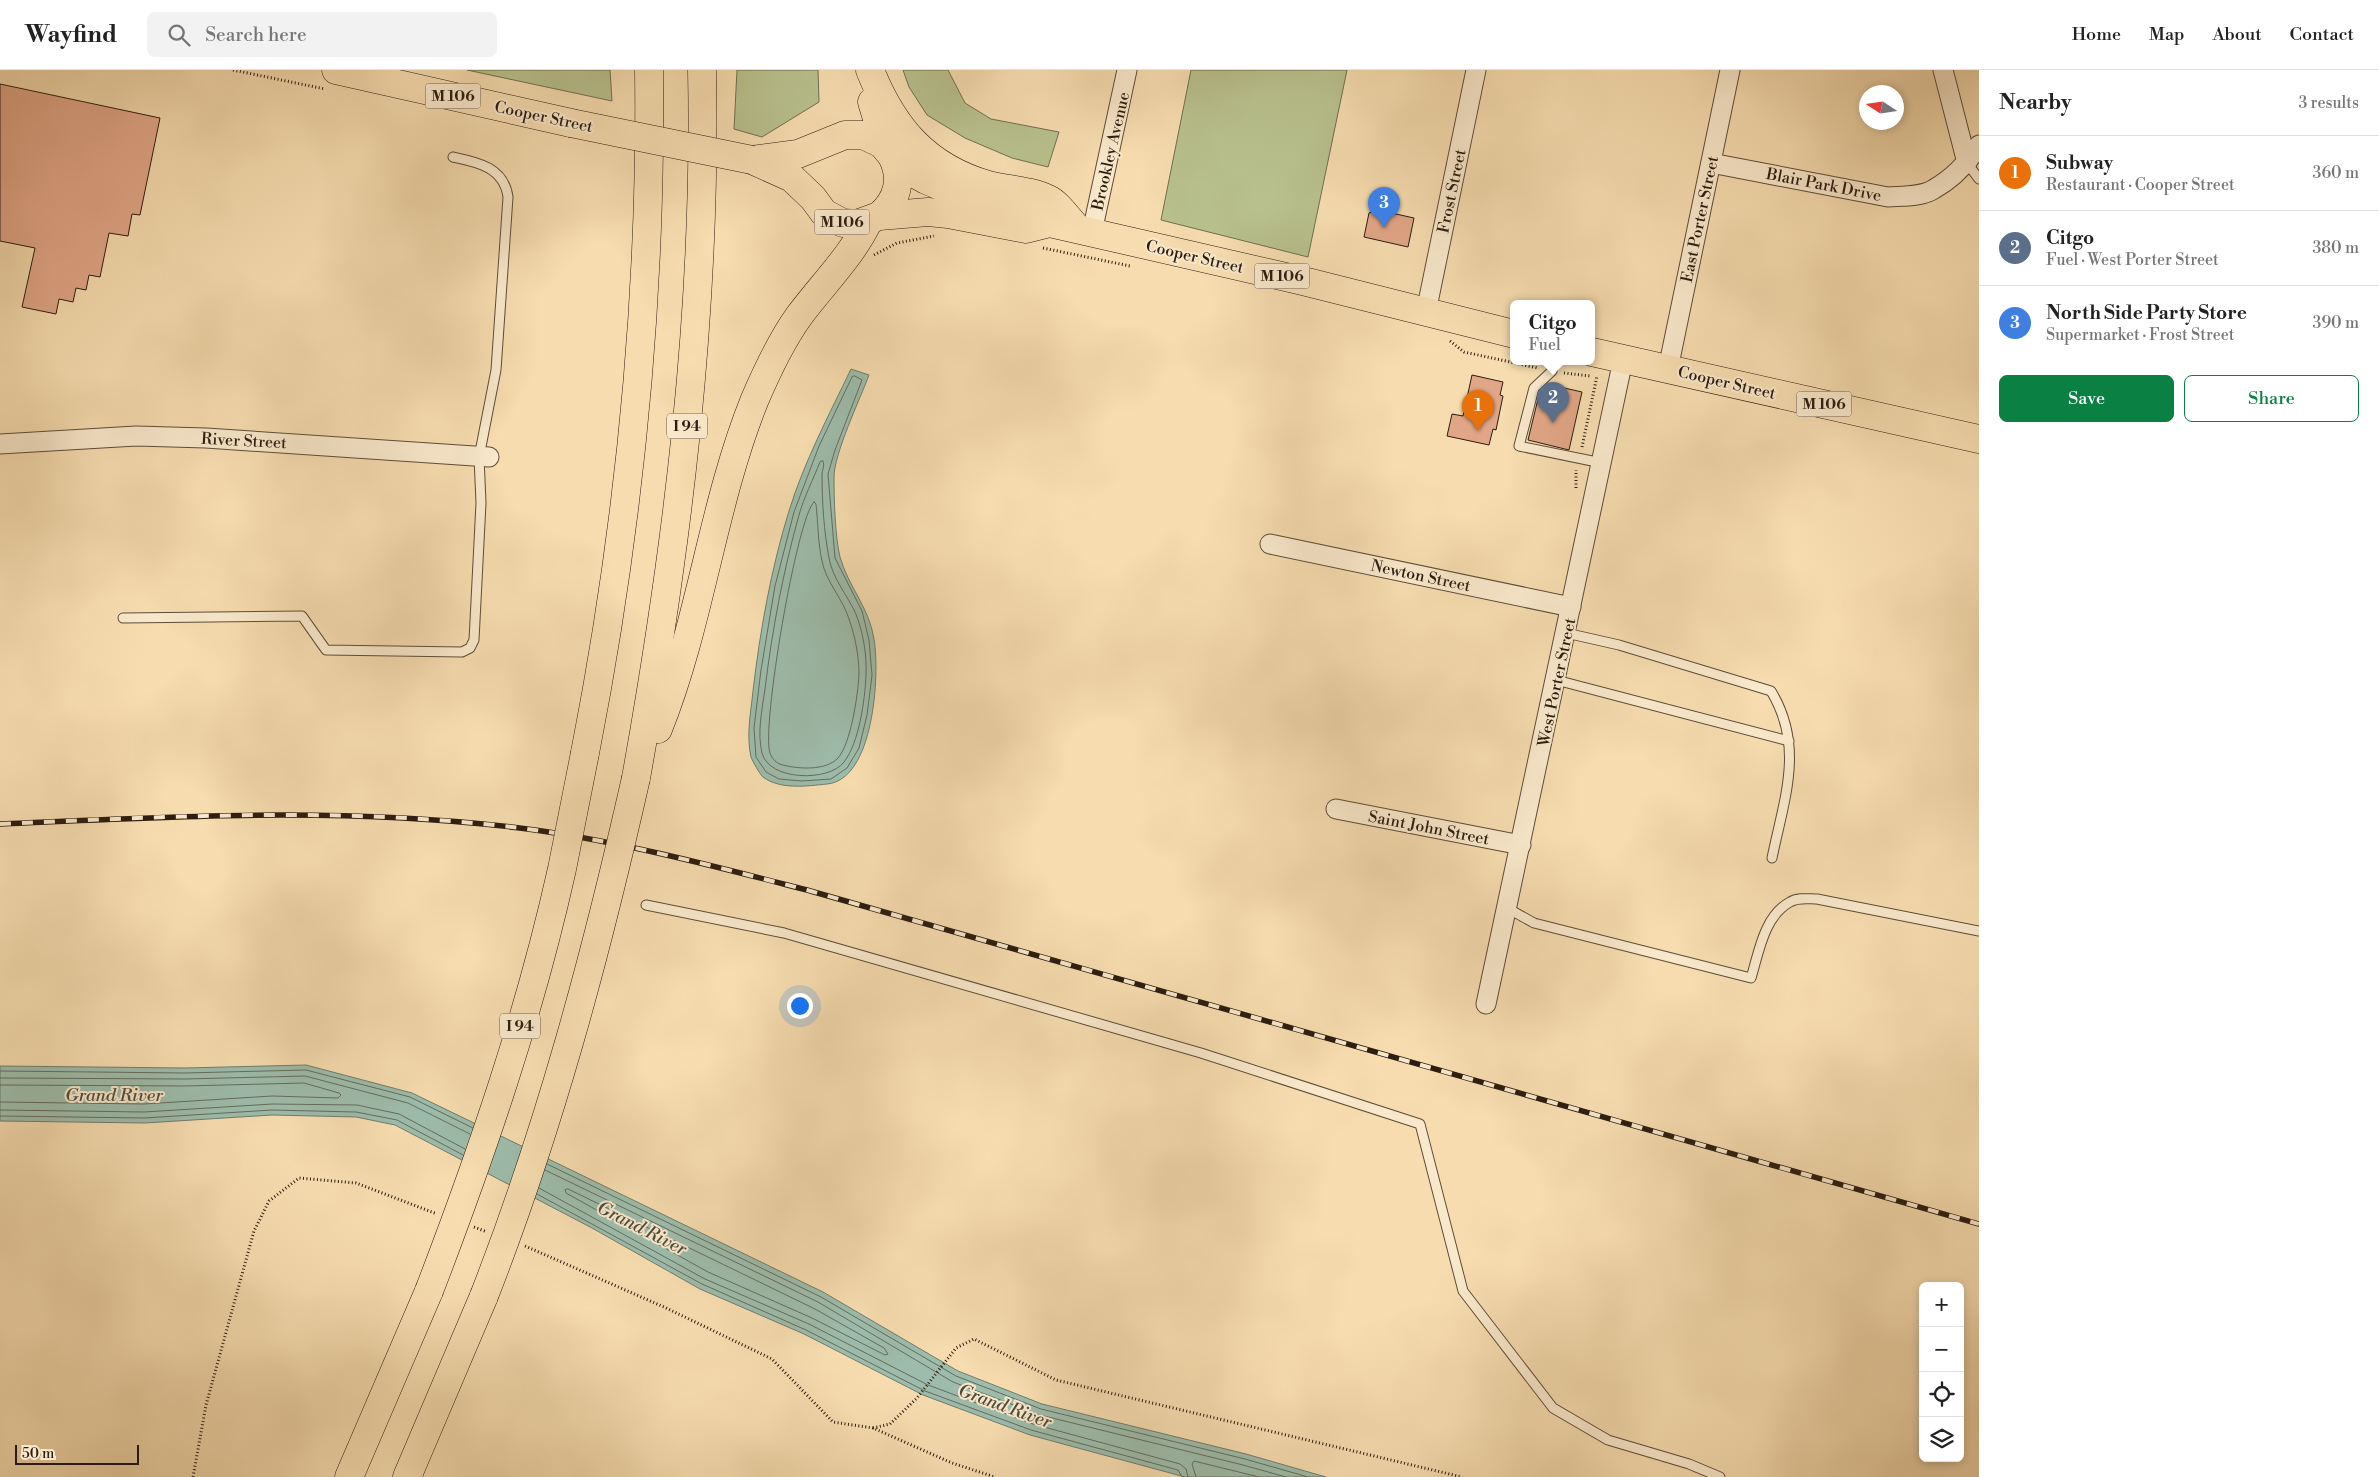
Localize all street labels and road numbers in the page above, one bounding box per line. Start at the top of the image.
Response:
road number: M 106 [426,84,480,108]
street label: Brookley Avenue [1087,90,1134,213]
street label: Cooper Street [493,97,595,137]
street label: Frost Street [1433,147,1471,235]
street label: East Porter Street [1677,154,1723,284]
street label: Blair Park Drive [1764,164,1883,206]
road number: M 106 [814,210,870,234]
street label: Cooper Street [1144,236,1246,278]
road number: M 106 [1254,264,1310,288]
street label: Cooper Street [1676,362,1778,404]
road number: M 106 [1796,392,1852,416]
road number: I 94 [667,414,707,438]
street label: River Street [201,429,288,453]
street label: Newton Street [1369,556,1473,596]
street label: West Porter Street [1533,616,1580,749]
street label: Saint John Street [1367,806,1491,850]
road number: I 94 [500,1014,540,1038]

